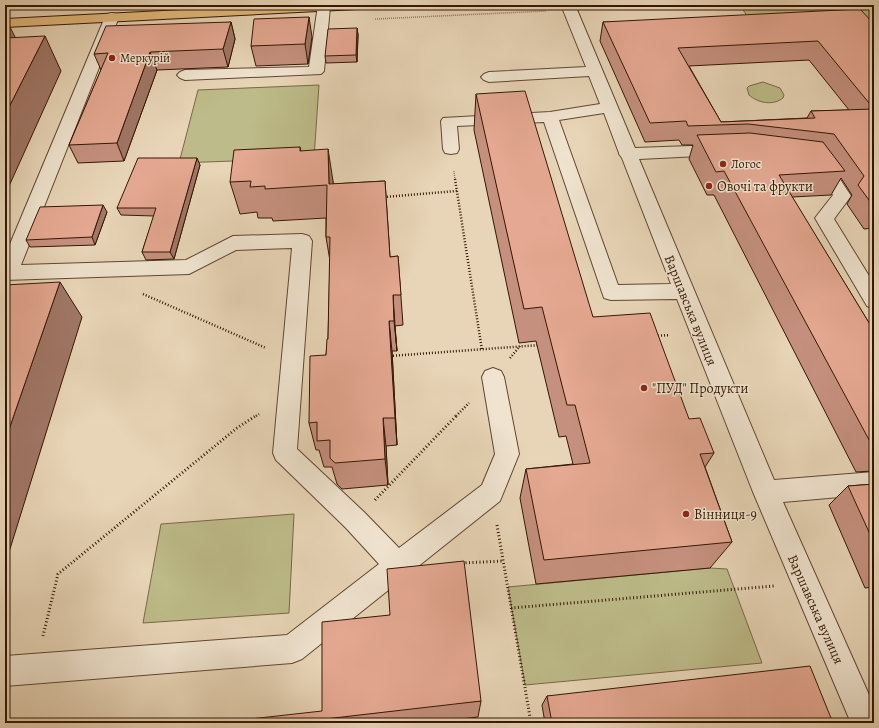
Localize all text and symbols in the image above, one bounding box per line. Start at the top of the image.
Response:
place label: Меркурій [120,50,170,66]
marker: Меркурій [107,53,117,63]
place label: Логос [731,156,761,172]
marker: Логос [718,159,728,169]
place label: Овочі та фрукти [717,177,813,196]
marker: Овочі та фрукти [704,181,714,191]
street label: Варшавська вулиця [660,252,722,369]
place label: "ПУД" Продукти [652,379,749,398]
marker: "ПУД" Продукти [639,383,649,393]
place label: Вінниця-9 [694,505,757,524]
marker: Вінниця-9 [681,509,691,519]
street label: Варшавська вулиця [783,552,848,667]

